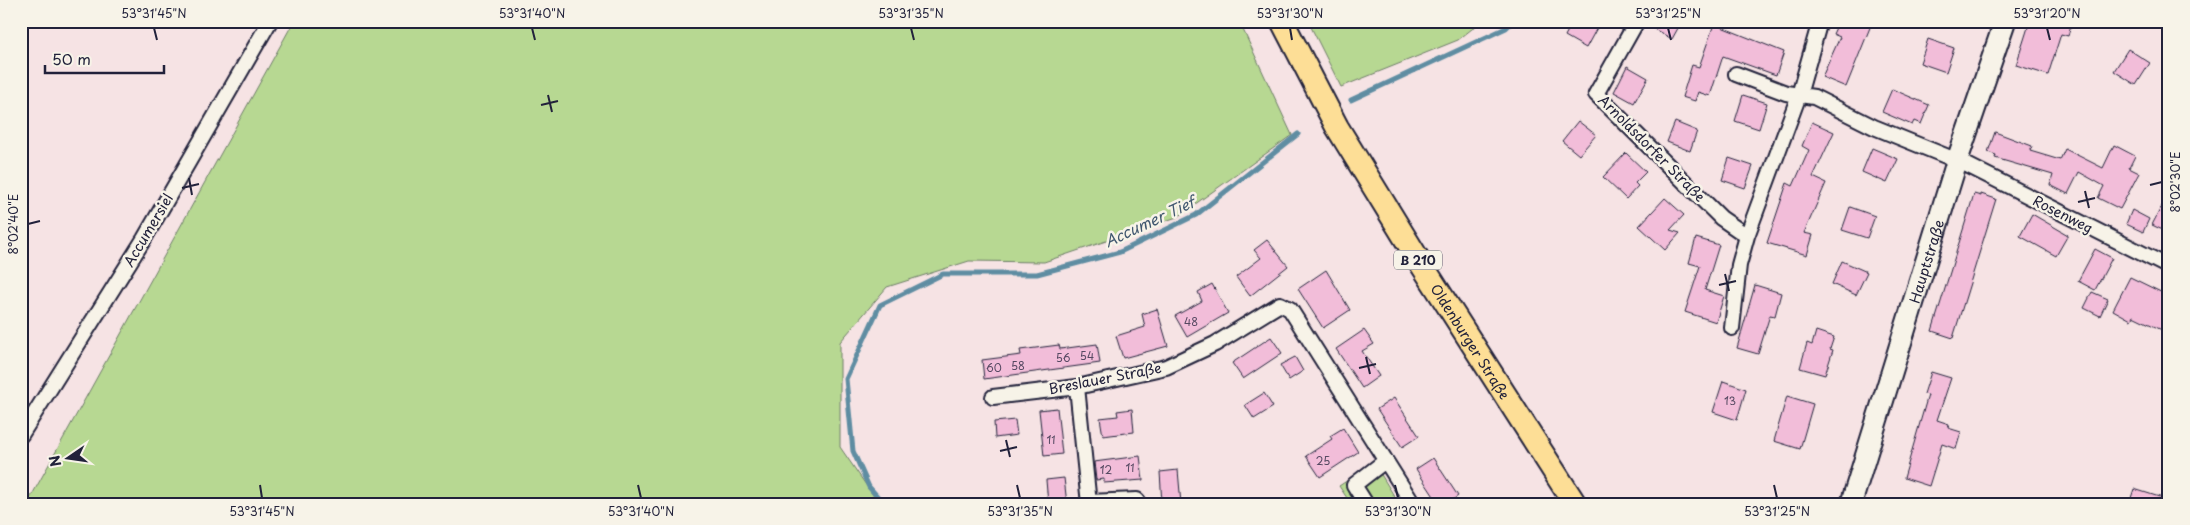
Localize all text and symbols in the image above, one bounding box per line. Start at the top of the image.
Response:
text: 53°31'45"N [121,4,187,22]
text: 53°31'40"N [499,4,565,22]
text: 53°31'35"N [878,4,944,22]
text: 53°31'30"N [1257,4,1323,22]
text: 53°31'25"N [1635,4,1701,22]
text: 53°31'20"N [2013,4,2081,22]
scale bar [45,42,164,74]
text: 50 m [52,47,91,70]
street label: Arnoldsdorfer Straße [1594,90,1710,206]
text: 8°02'30"E [2166,151,2184,213]
water label: Accumer Tief [1100,188,1201,252]
street label: Accumersiel [118,190,178,270]
street label: Rosenweg [2029,190,2097,238]
text: 8°02'40"E [4,194,22,254]
street label: Hauptstraße [1903,217,1949,306]
road number: B 210 [1394,250,1442,270]
street label: Oldenburger Straße [1426,279,1516,403]
house number: 48 [1184,313,1198,330]
house number: 54 [1080,347,1094,364]
house number: 56 [1056,349,1071,366]
house number: 58 [1011,357,1025,374]
street label: Breslauer Straße [1047,357,1163,399]
house number: 60 [986,359,1002,376]
house number: 13 [1724,392,1736,409]
house number: 11 [1046,431,1056,448]
north arrow [42,432,92,482]
house number: 25 [1316,452,1330,469]
text: N [43,453,66,469]
house number: 11 [1125,459,1135,476]
house number: 12 [1100,461,1113,478]
text: 53°31'45"N [229,502,295,520]
text: 53°31'40"N [608,502,674,520]
text: 53°31'35"N [987,502,1053,520]
text: 53°31'30"N [1365,502,1431,520]
text: 53°31'25"N [1744,502,1810,520]

